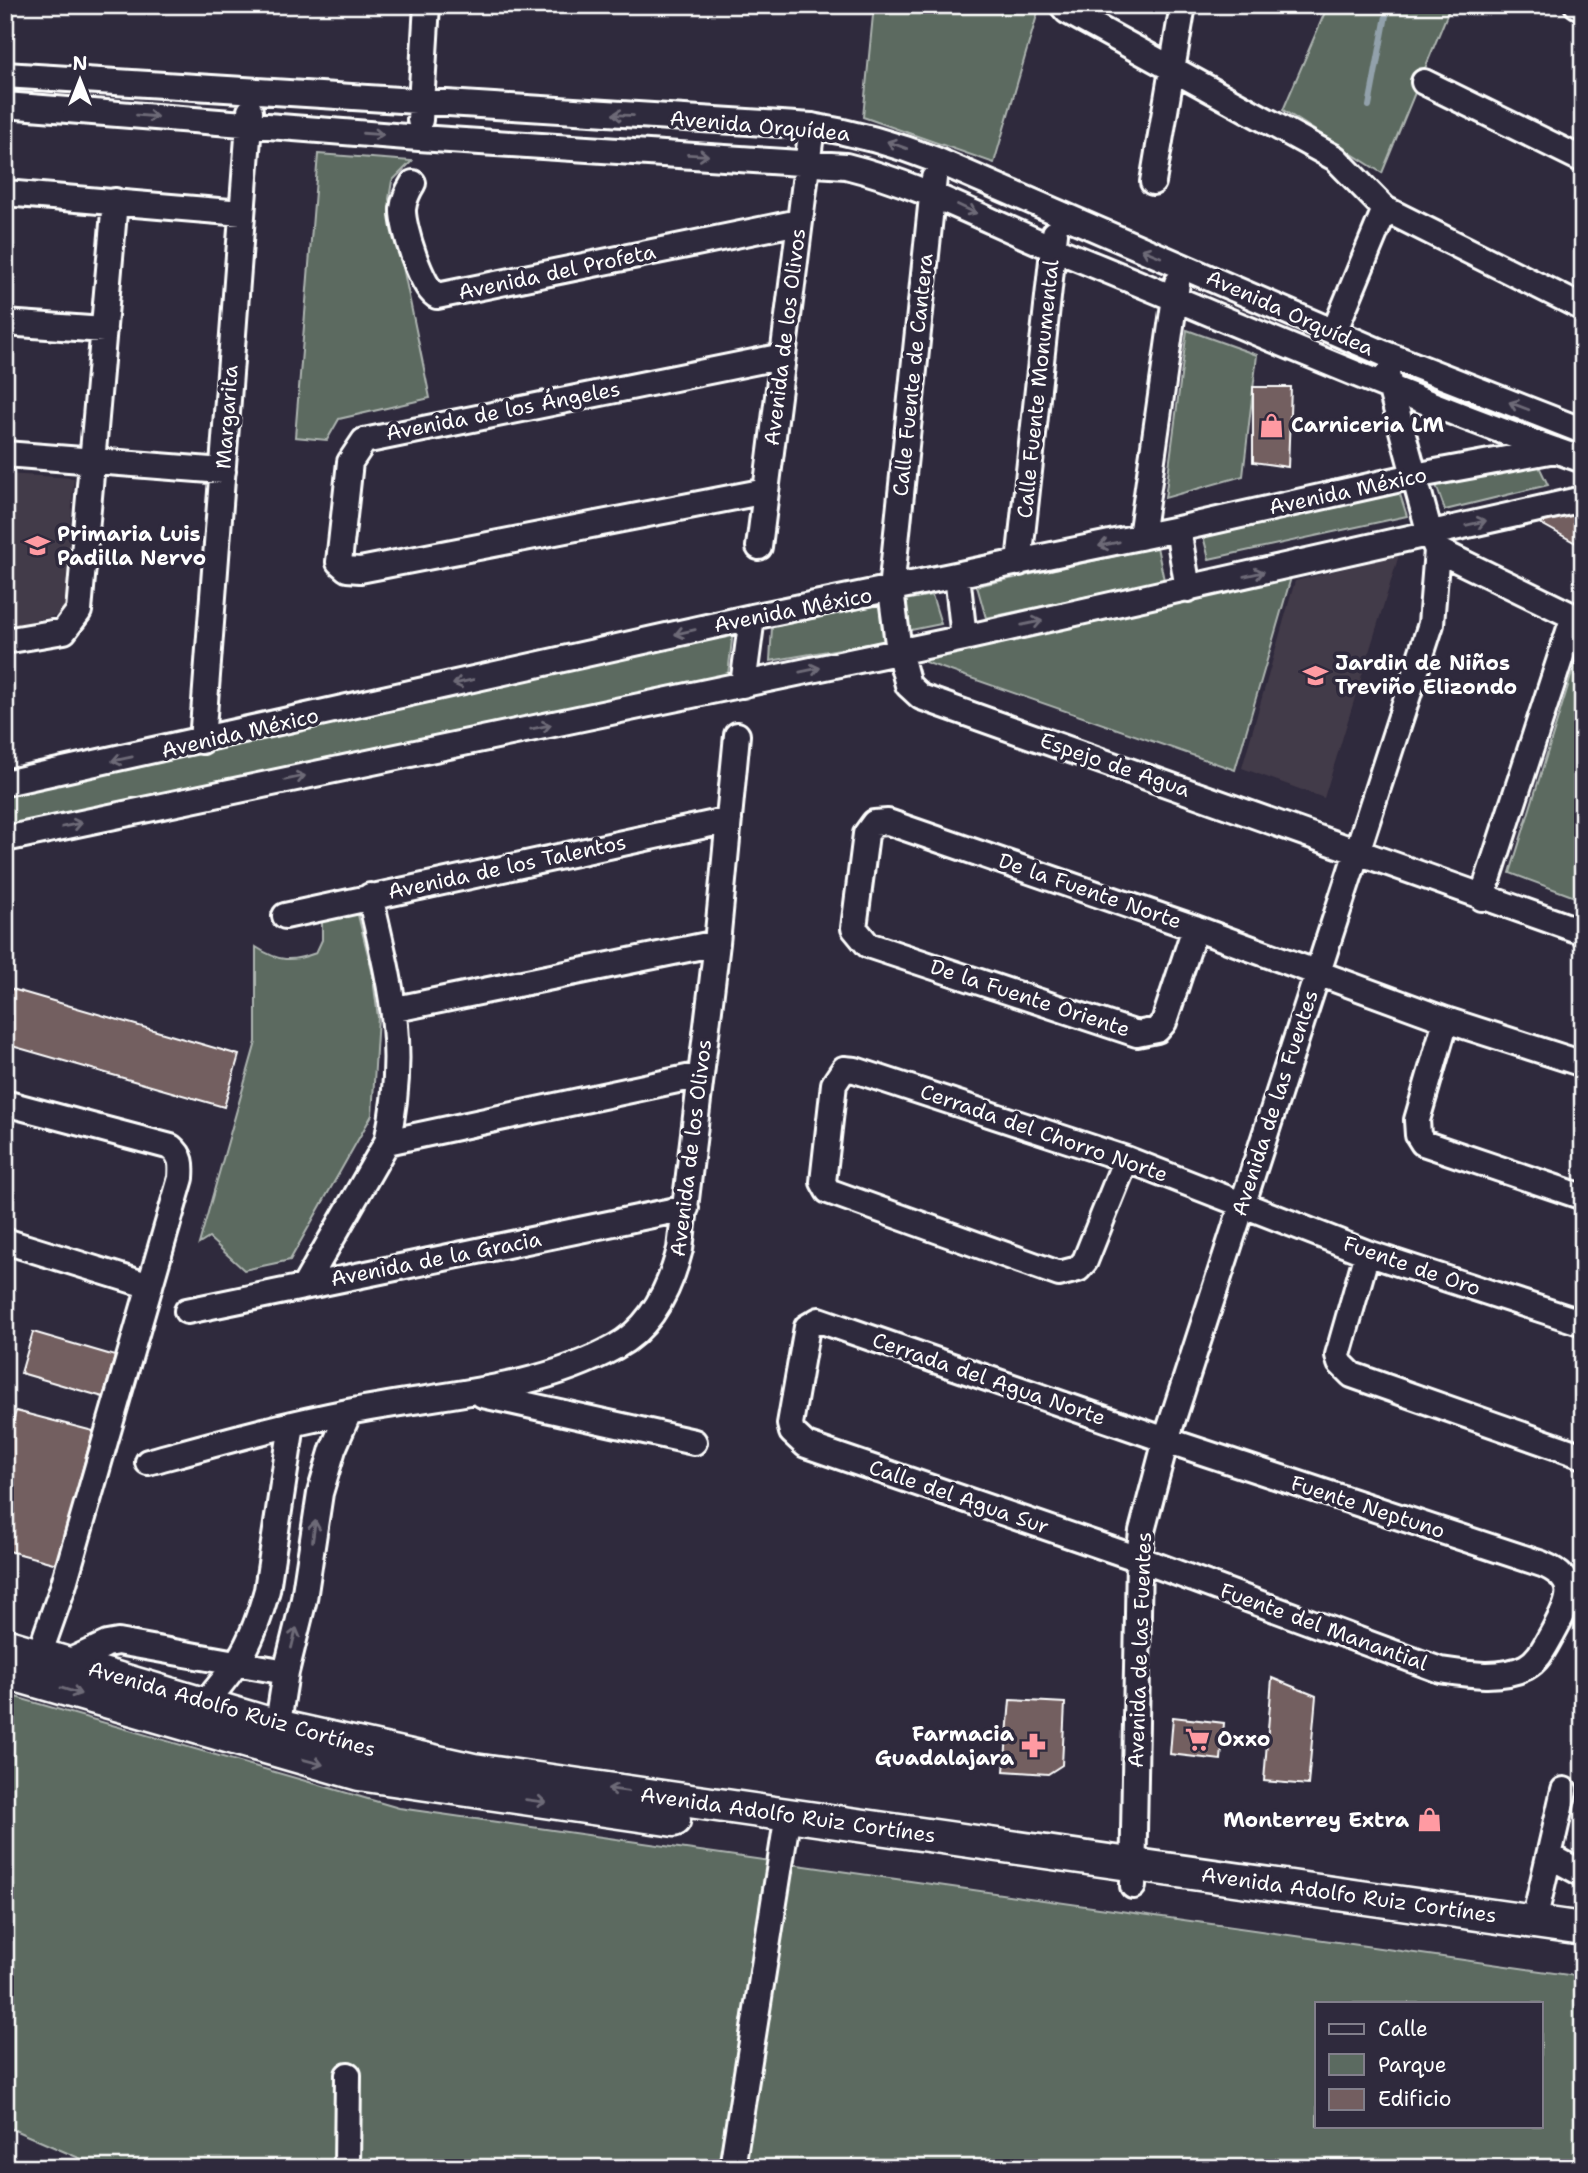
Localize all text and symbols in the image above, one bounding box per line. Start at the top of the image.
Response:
north arrow [46,46,116,116]
text: N [72,51,88,76]
street label: Avenida Orquídea [669,104,851,148]
one-way arrow [612,108,634,121]
one-way arrow [135,110,157,123]
one-way arrow [362,128,384,141]
one-way arrow [886,138,908,150]
one-way arrow [686,149,709,162]
one-way arrow [956,203,977,216]
street label: Avenida de los Olivos [758,227,812,447]
street label: Avenida del Profeta [456,237,658,307]
one-way arrow [1141,246,1162,259]
street label: Calle Fuente de Cantera [886,252,940,498]
street label: Calle Fuente Monumental [1011,258,1066,520]
street label: Avenida Orquídea [1202,263,1378,363]
street label: Margarita [209,364,245,470]
street label: Avenida de los Ángeles [383,374,622,447]
one-way arrow [1509,399,1531,412]
shop icon: Carniceria LM [1257,411,1285,439]
place label: Carniceria LM [1291,411,1444,439]
street label: Avenida México [1266,461,1430,521]
one-way arrow [1464,516,1487,529]
place label: Primaria Luis Padilla Nervo [57,520,206,572]
school or university icon: Primaria Luis Padilla Nervo [23,532,51,560]
one-way arrow [1098,537,1121,551]
one-way arrow [1242,566,1265,580]
street label: Avenida México [711,581,875,639]
one-way arrow [1020,616,1043,630]
one-way arrow [674,625,697,639]
place label: Jardin de Niños Treviño Elizondo [1335,649,1517,701]
school or university icon: Jardin de Niños Treviño Elizondo [1301,661,1329,689]
one-way arrow [798,663,821,677]
one-way arrow [452,676,475,689]
street label: Avenida México [159,701,321,765]
one-way arrow [529,719,552,733]
street label: Espejo de Agua [1036,726,1194,804]
one-way arrow [111,752,134,766]
one-way arrow [283,771,306,785]
one-way arrow [60,817,83,831]
street label: Avenida de los Talentos [385,828,629,906]
street label: De la Fuente Norte [995,847,1185,935]
street label: De la Fuente Oriente [926,952,1134,1044]
street label: Avenida de las Fuentes [1225,986,1325,1220]
street label: Avenida de los Olivos [664,1038,718,1258]
street label: Cerrada del Chorro Norte [916,1077,1172,1189]
street label: Avenida de la Gracia [328,1225,544,1293]
street label: Fuente de Oro [1340,1229,1484,1303]
street label: Cerrada del Agua Norte [869,1326,1109,1432]
street label: Calle del Agua Sur [865,1453,1053,1541]
street label: Fuente Neptuno [1287,1469,1449,1545]
one-way arrow [308,1520,321,1543]
street label: Avenida de las Fuentes [1122,1531,1158,1769]
street label: Fuente del Manantial [1216,1576,1432,1678]
one-way arrow [288,1627,301,1650]
street label: Avenida Adolfo Ruiz Cortínes [85,1654,379,1764]
one-way arrow [59,1686,81,1699]
place label: Farmacia Guadalajara [875,1720,1015,1772]
supermarket icon: Oxxo [1183,1725,1211,1753]
place label: Oxxo [1217,1725,1270,1753]
pharmacy icon: Farmacia Guadalajara [1020,1732,1048,1760]
one-way arrow [301,1756,323,1769]
street label: Avenida Adolfo Ruiz Cortínes [639,1780,937,1850]
one-way arrow [607,1783,630,1796]
one-way arrow [525,1795,547,1808]
place label: Monterrey Extra [1223,1806,1410,1834]
shop icon: Monterrey Extra [1415,1806,1443,1834]
street label: Avenida Adolfo Ruiz Cortínes [1200,1860,1498,1930]
legend [1315,2002,1542,2128]
text: Calle [1378,2015,1428,2043]
text: Parque [1378,2051,1447,2079]
text: Edificio [1378,2085,1451,2113]

